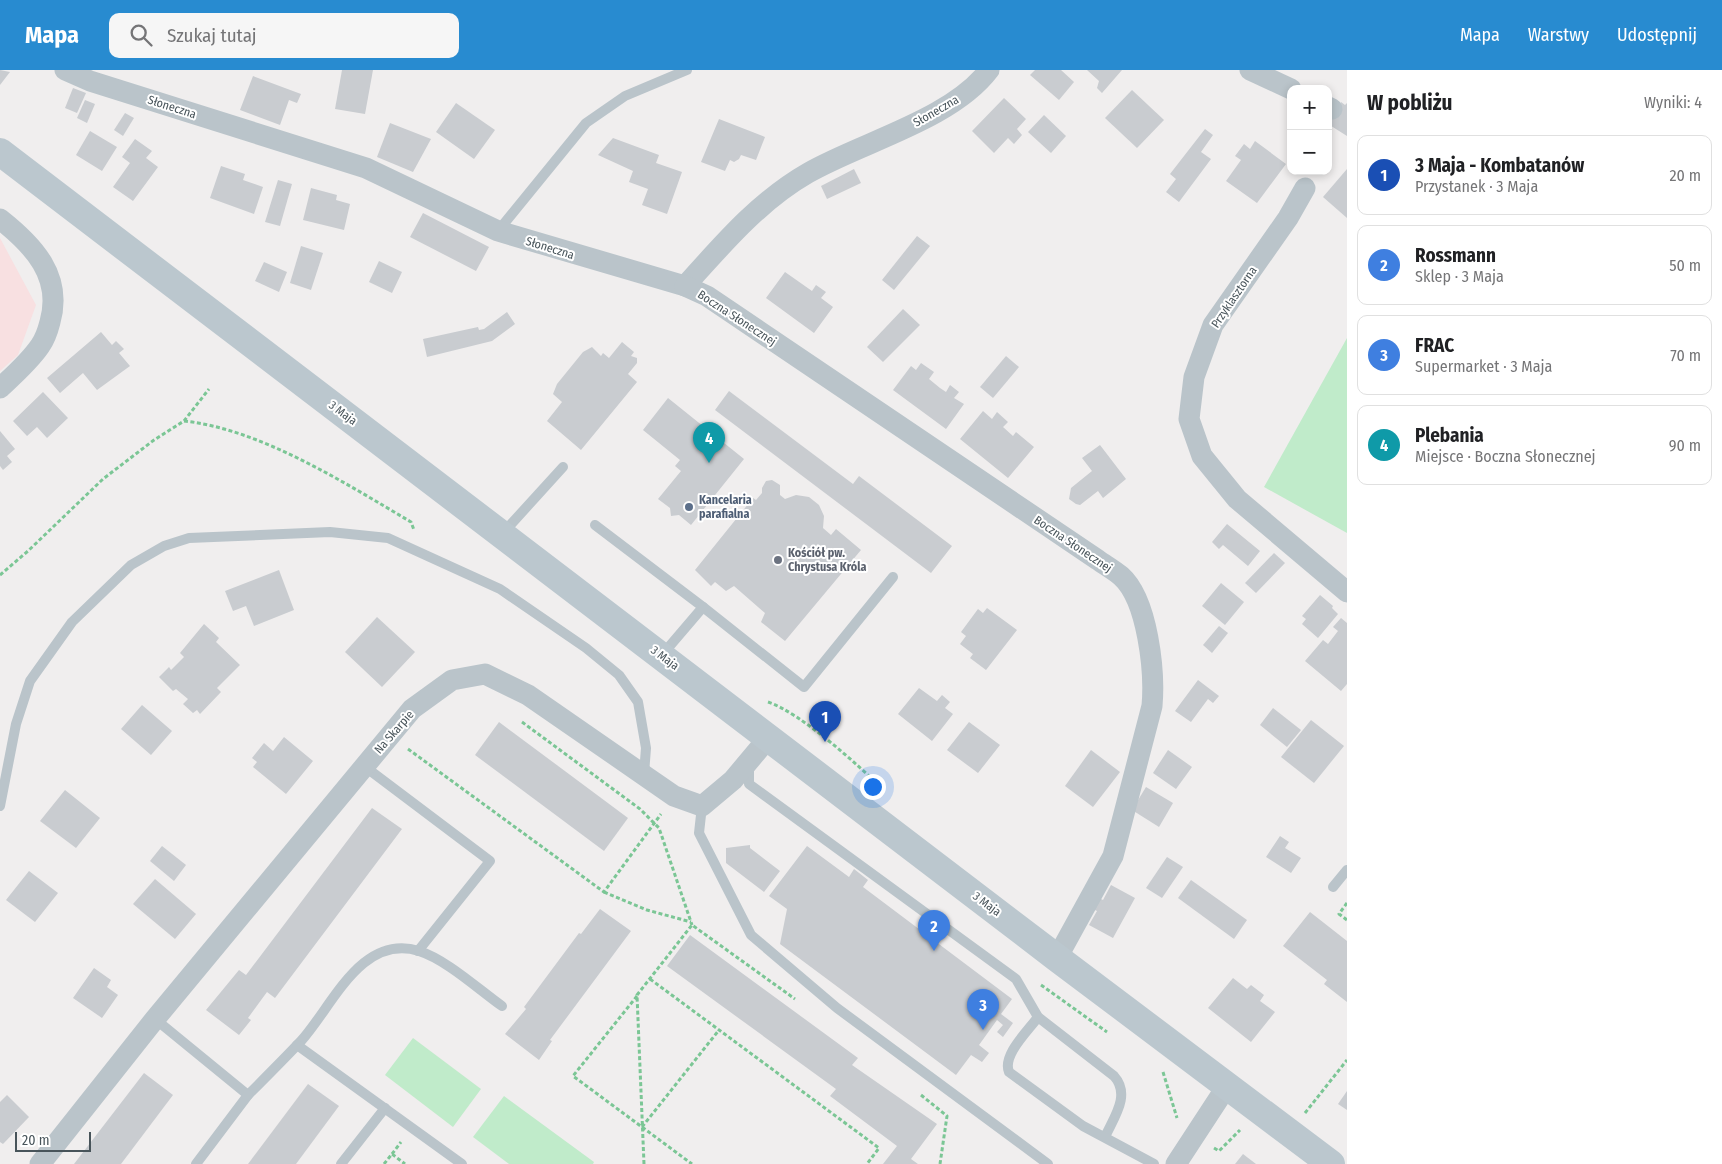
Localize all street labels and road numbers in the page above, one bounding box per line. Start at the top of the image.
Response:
street label: Słoneczna [911,92,961,130]
street label: Słoneczna [146,93,198,121]
street label: Słoneczna [524,234,576,262]
street label: Przyklasztorna [1208,264,1260,330]
street label: Boczna Słonecznej [695,287,779,349]
street label: 3 Maja [326,398,360,428]
street label: Boczna Słonecznej [1031,513,1115,575]
street label: 3 Maja [648,643,682,673]
street label: Na Skarpie [371,707,417,757]
street label: 3 Maja [970,889,1004,919]

